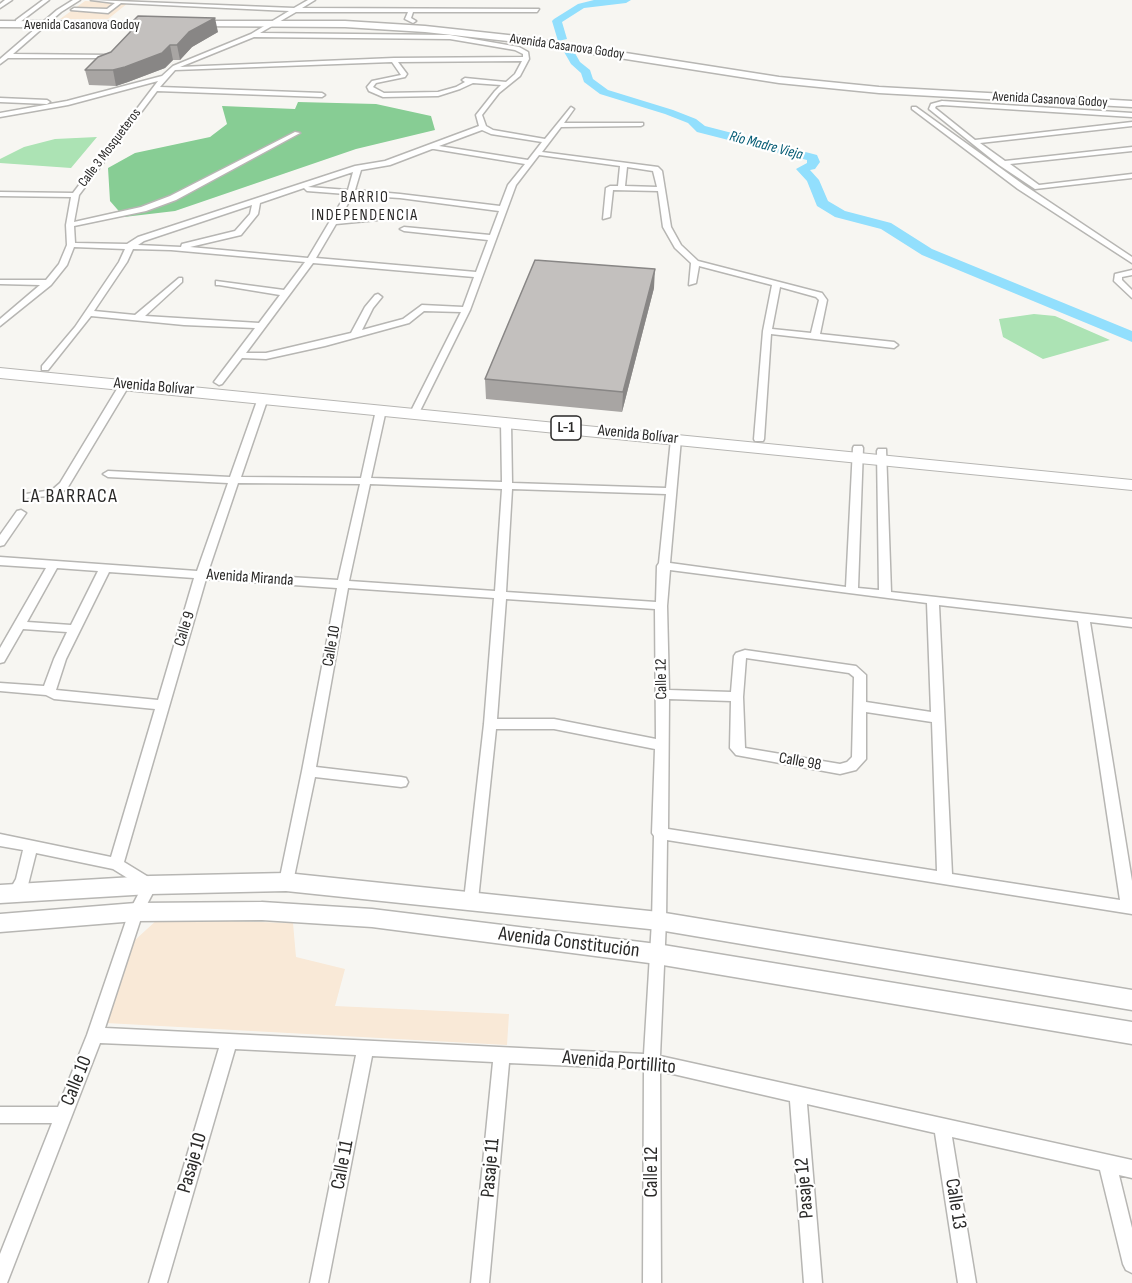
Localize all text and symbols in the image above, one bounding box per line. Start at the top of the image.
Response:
street label: Avenida Casanova Godoy [24,17,140,33]
street label: Avenida Casanova Godoy [509,31,625,63]
street label: Avenida Casanova Godoy [992,89,1108,111]
street label: Calle 3 Mosqueteros [75,105,145,191]
water label: Río Madre Vieja [727,128,805,164]
district label: BARRIO INDEPENDENCIA [311,188,419,226]
street label: Avenida Bolívar [113,374,195,400]
road number: L-1 [551,416,581,440]
street label: Avenida Bolívar [597,421,679,449]
district label: LA BARRACA [22,485,118,509]
street label: Avenida Miranda [206,565,294,591]
street label: Calle 9 [171,609,199,649]
street label: Calle 10 [319,624,345,668]
street label: Calle 12 [652,658,672,700]
street label: Calle 98 [777,749,823,775]
street label: Avenida Constitución [497,922,641,964]
street label: Avenida Portillito [561,1046,677,1080]
street label: Calle 10 [56,1053,98,1109]
street label: Pasaje 10 [173,1130,213,1196]
street label: Pasaje 11 [476,1137,506,1199]
street label: Calle 11 [326,1138,360,1192]
street label: Calle 12 [640,1146,664,1198]
street label: Pasaje 12 [790,1157,820,1219]
street label: Calle 13 [939,1177,971,1231]

